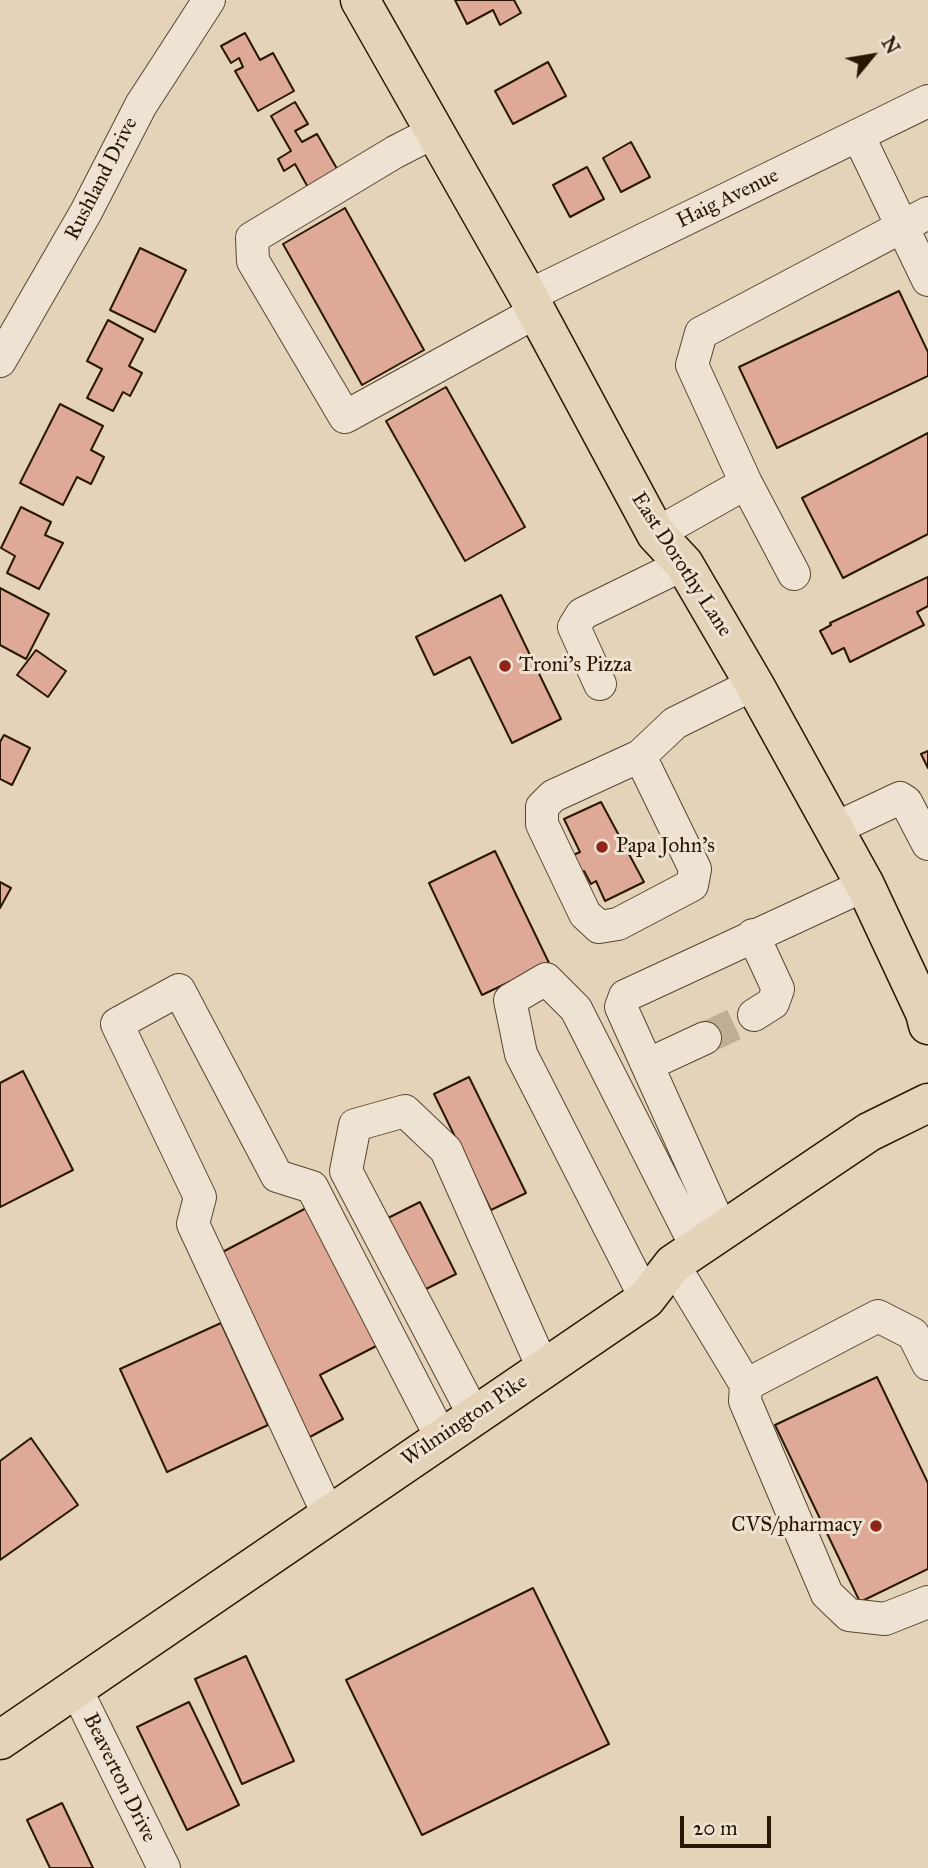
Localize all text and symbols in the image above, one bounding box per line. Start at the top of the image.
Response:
north arrow [837,21,907,91]
text: N [877,33,905,58]
street label: Rushland Drive [60,113,144,245]
street label: Haig Avenue [673,164,783,234]
street label: East Dorothy Lane [625,488,737,642]
place label: Troni's Pizza [519,653,632,679]
marker: Troni's Pizza [497,658,513,674]
place label: Papa John's [616,834,715,860]
marker: Papa John's [594,839,610,855]
street label: Wilmington Pike [397,1370,533,1472]
place label: CVS/pharmacy [731,1513,862,1539]
marker: CVS/pharmacy [868,1518,884,1534]
street label: Beaverton Drive [77,1709,161,1847]
scale bar [683,1801,774,1845]
text: 20 m [693,1815,738,1841]

